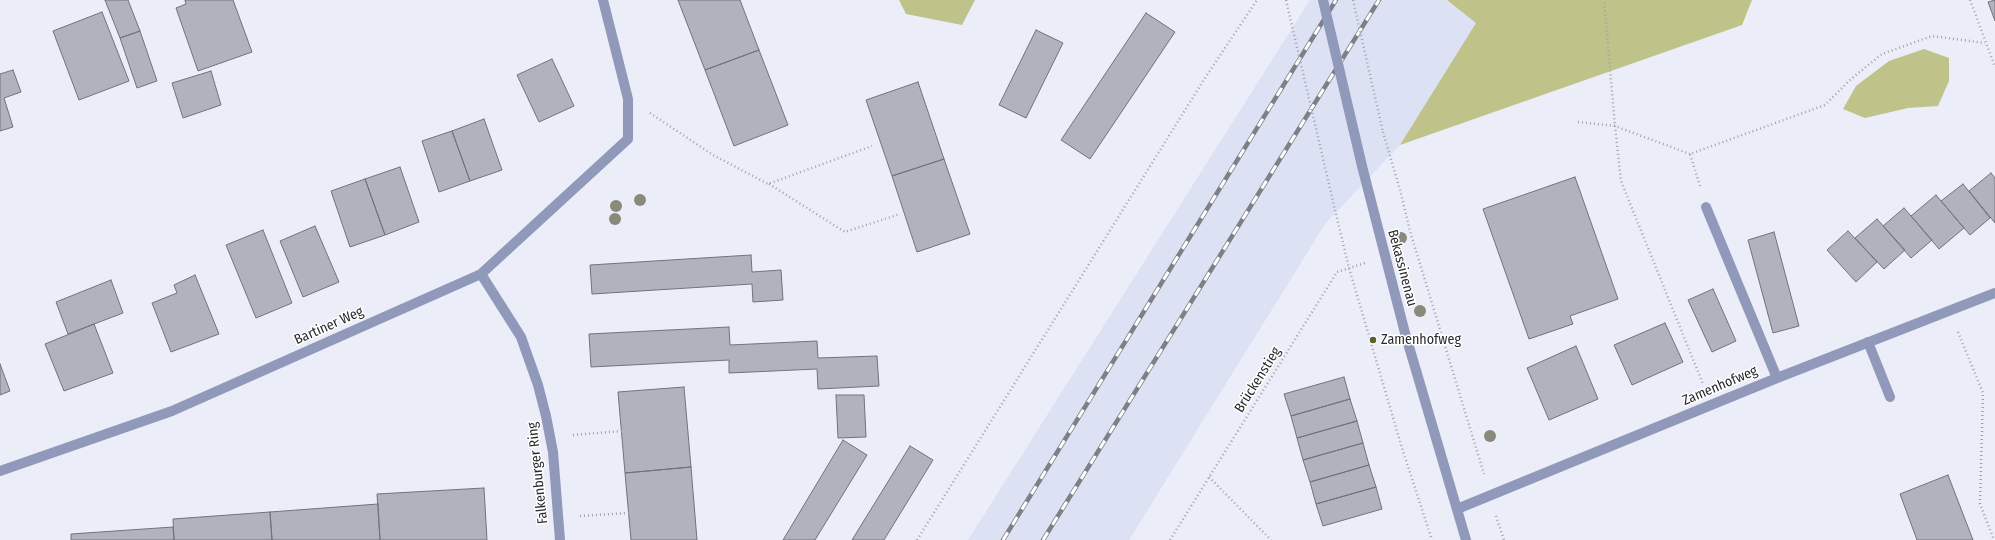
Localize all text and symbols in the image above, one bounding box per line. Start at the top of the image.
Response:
street label: Bekassinenau [1384,228,1420,308]
street label: Bartiner Weg [292,303,366,349]
place label: Zamenhofweg [1381,332,1461,348]
marker: Zamenhofweg [1368,335,1378,345]
street label: Brückenstieg [1231,344,1285,416]
street label: Zamenhofweg [1680,363,1760,409]
street label: Falkenburger Ring [524,421,552,525]

